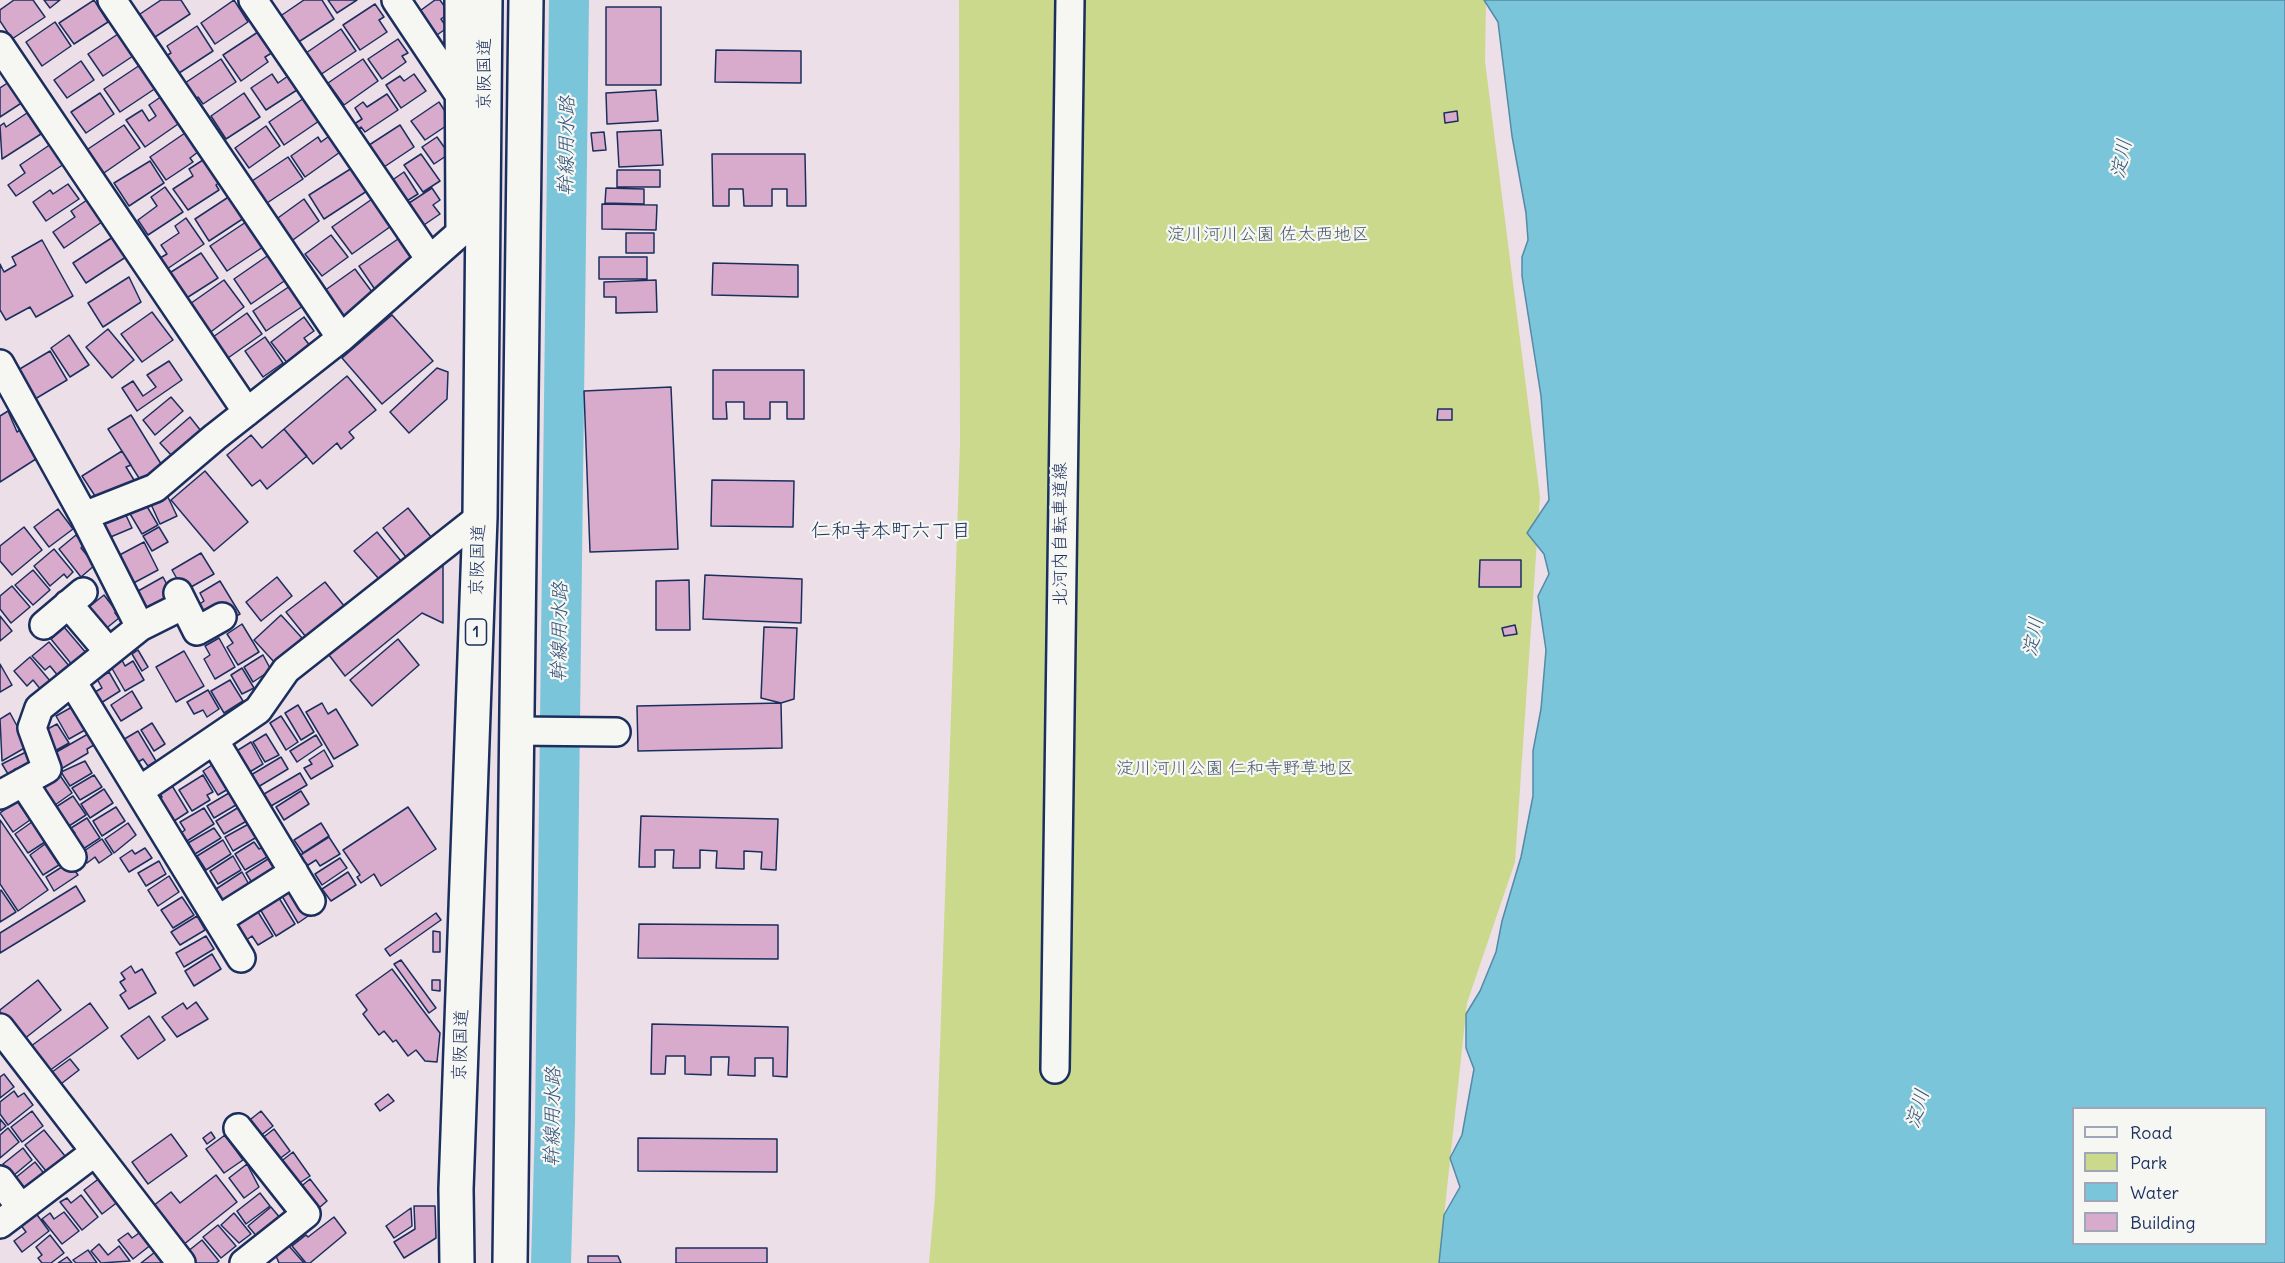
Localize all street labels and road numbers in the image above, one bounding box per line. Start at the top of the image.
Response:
street label: 京阪国道 [474,38,496,110]
street label: 北河内自転車道線 [1050,462,1072,606]
street label: 京阪国道 [466,524,490,596]
road number: 1 [466,619,486,645]
street label: 京阪国道 [449,1009,473,1081]

